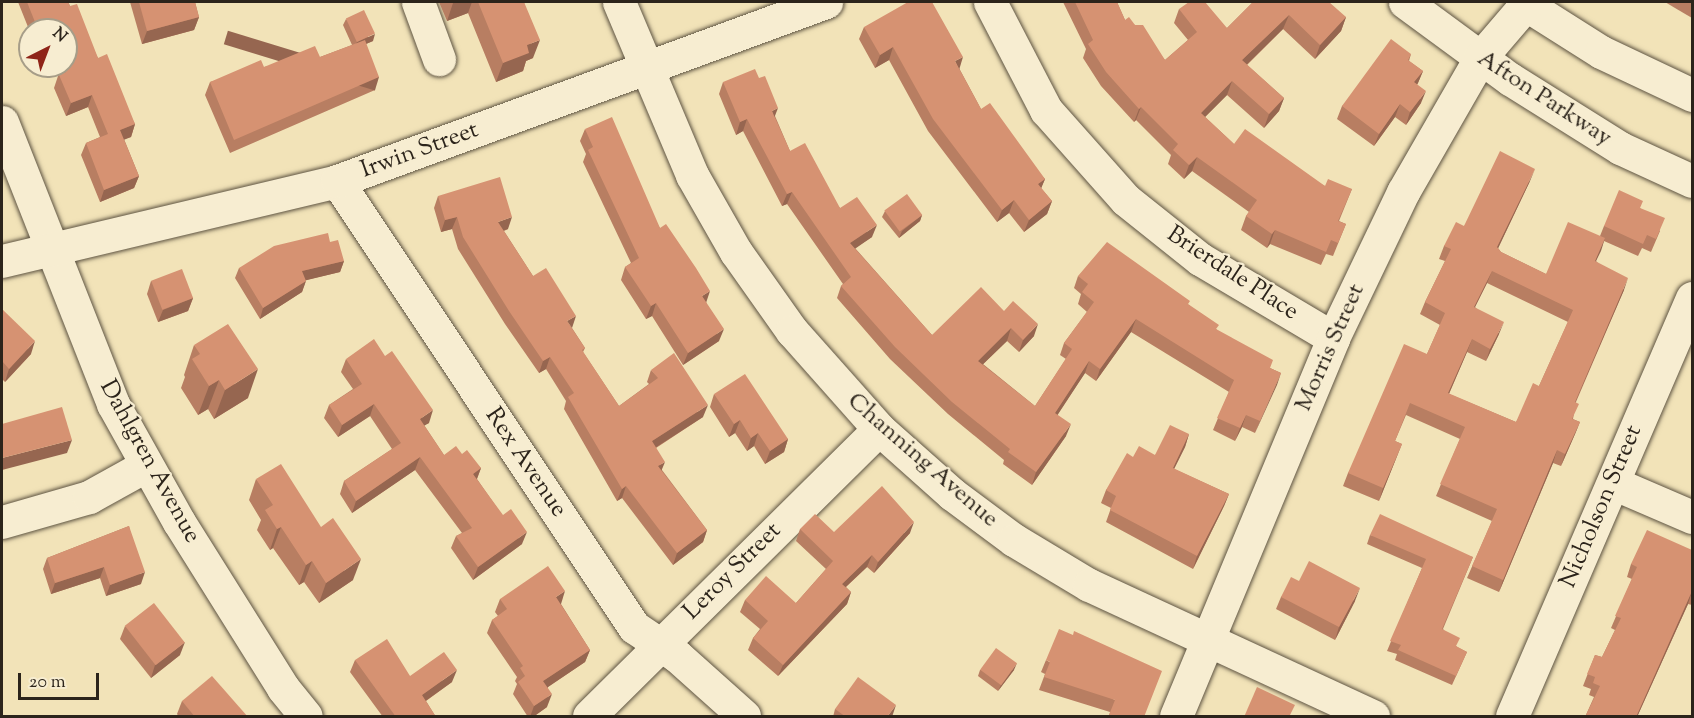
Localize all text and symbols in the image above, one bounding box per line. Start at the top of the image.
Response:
north arrow [18,18,78,78]
text: N [47,23,71,49]
street label: Afton Parkway [1471,45,1617,153]
street label: Irwin Street [357,116,483,186]
street label: Brierdale Place [1161,221,1303,327]
street label: Morris Street [1290,280,1372,416]
street label: Dahlgren Avenue [92,375,206,549]
street label: Channing Avenue [841,388,1003,534]
street label: Rex Avenue [478,403,572,523]
street label: Nicholson Street [1555,421,1649,593]
street label: Leroy Street [678,517,788,627]
scale bar [21,661,102,699]
text: 20 m [29,670,66,696]

